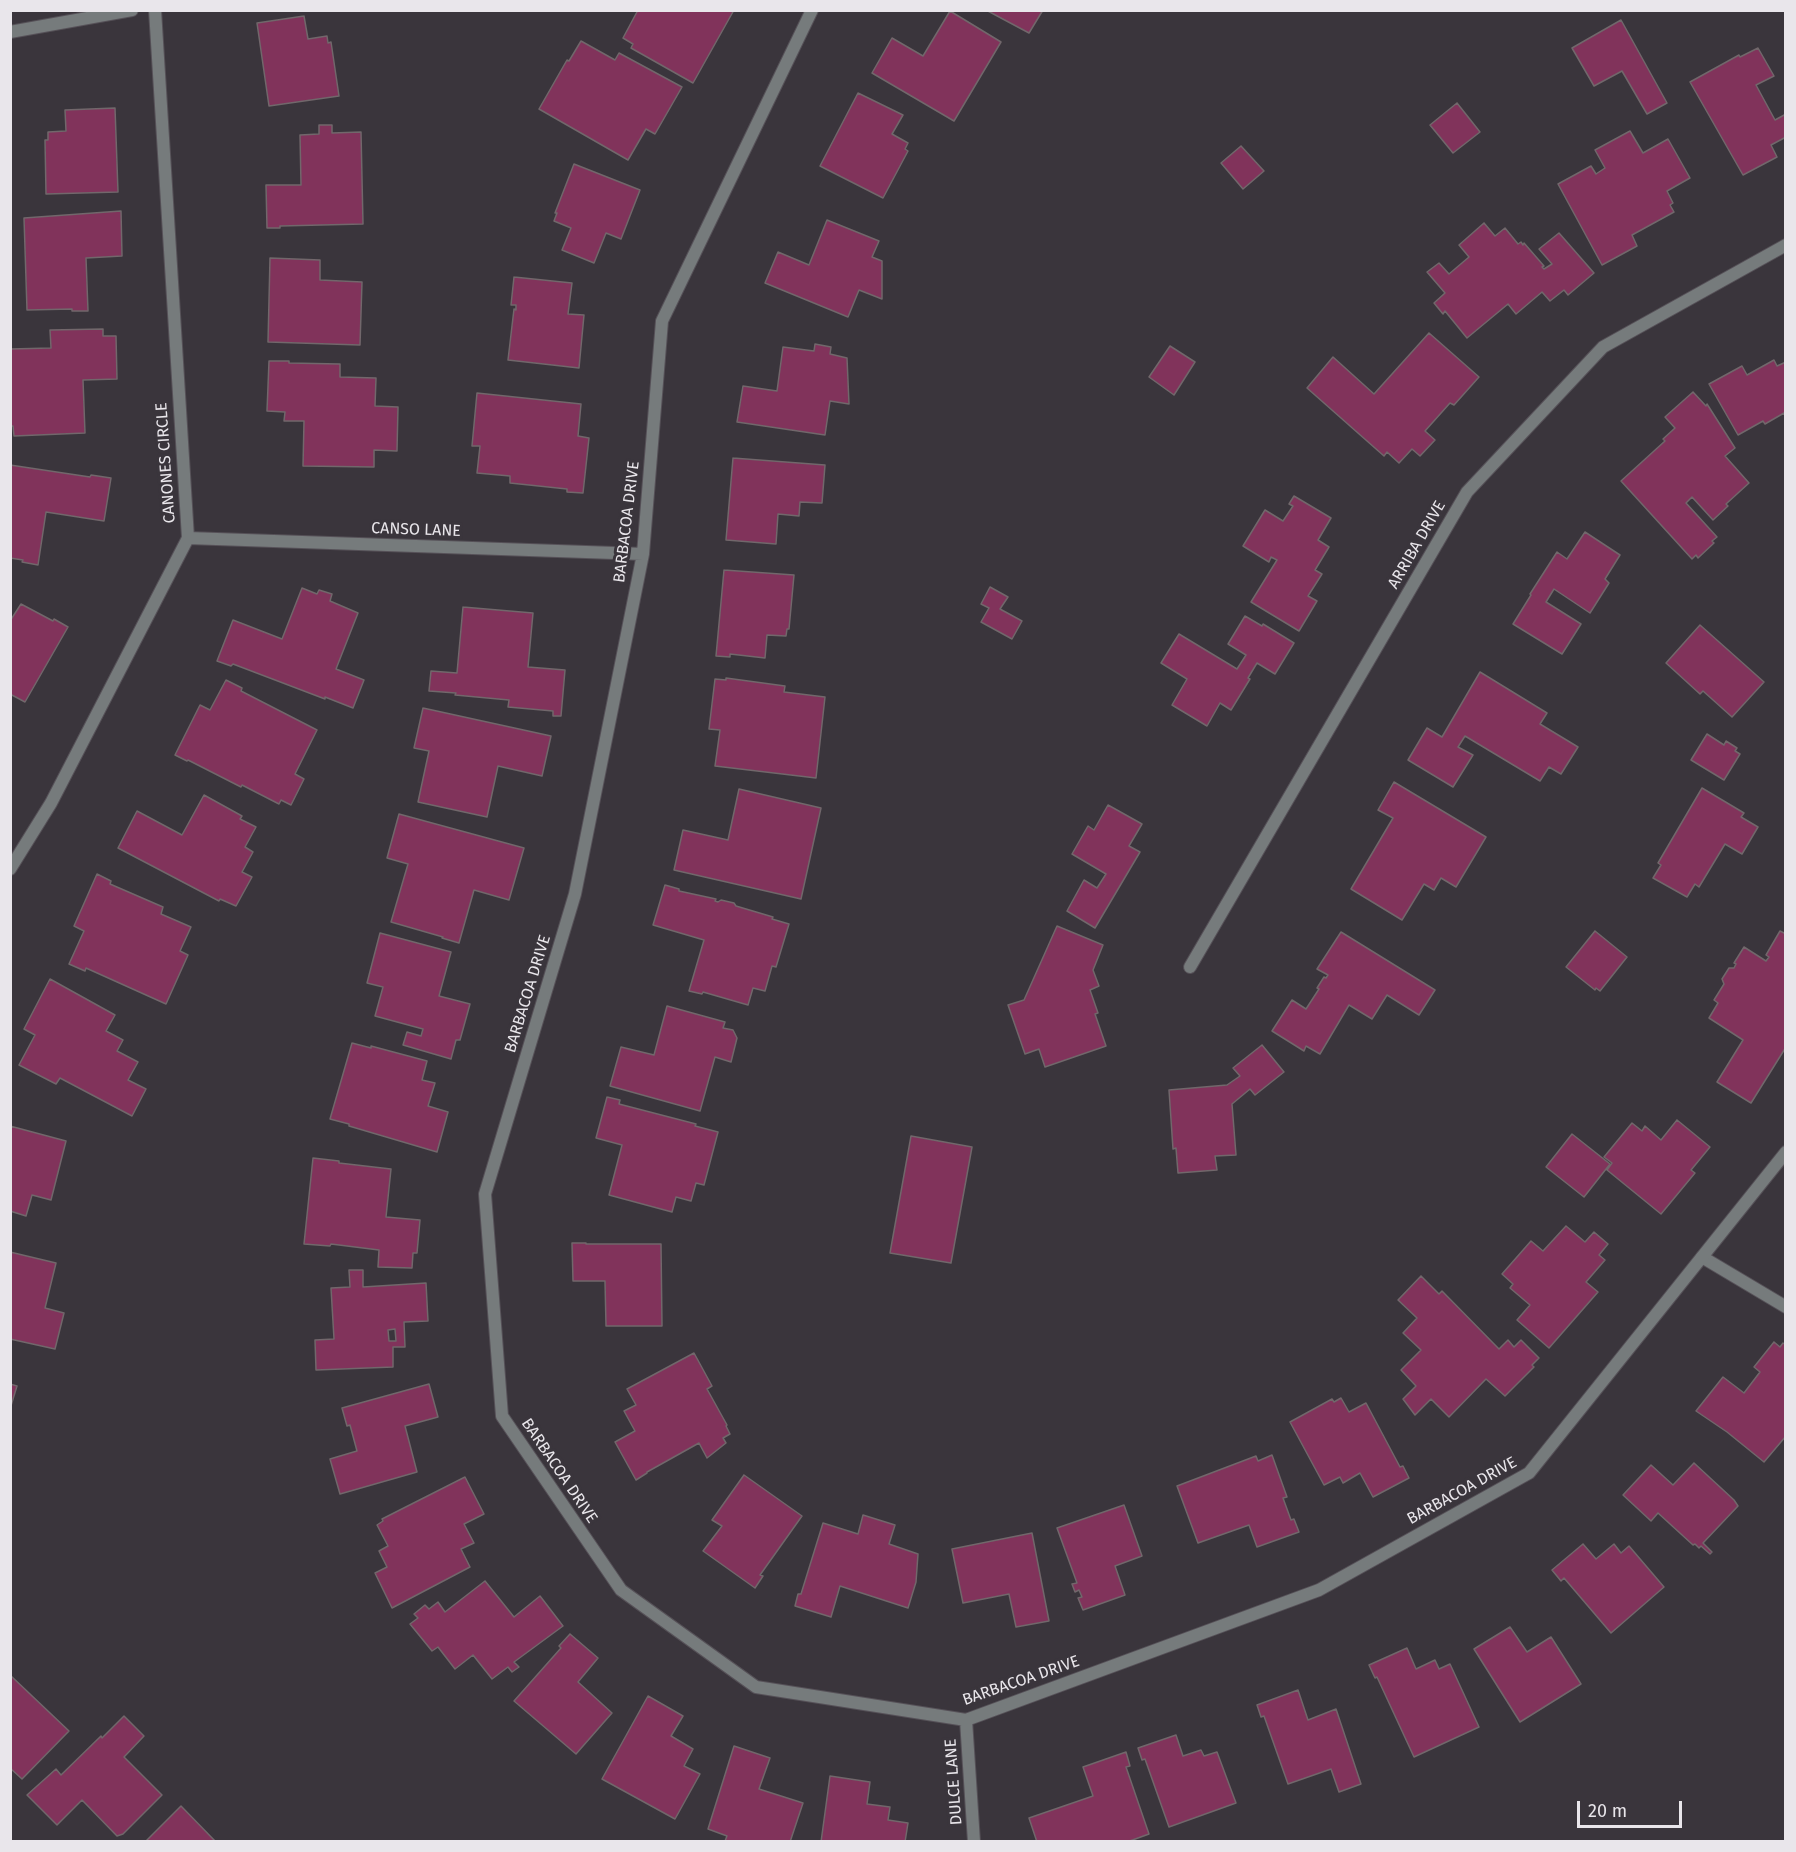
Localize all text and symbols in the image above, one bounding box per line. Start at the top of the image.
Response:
street label: CANONES CIRCLE [152,402,180,524]
street label: BARBACOA DRIVE [610,460,644,584]
street label: ARRIBA DRIVE [1384,498,1450,592]
street label: CANSO LANE [371,519,461,541]
street label: BARBACOA DRIVE [501,933,555,1055]
street label: BARBACOA DRIVE [517,1415,601,1527]
street label: BARBACOA DRIVE [1404,1453,1520,1529]
street label: BARBACOA DRIVE [960,1652,1082,1710]
street label: DULCE LANE [941,1738,967,1826]
scale bar [1580,1789,1685,1827]
text: 20 m [1588,1800,1627,1822]

